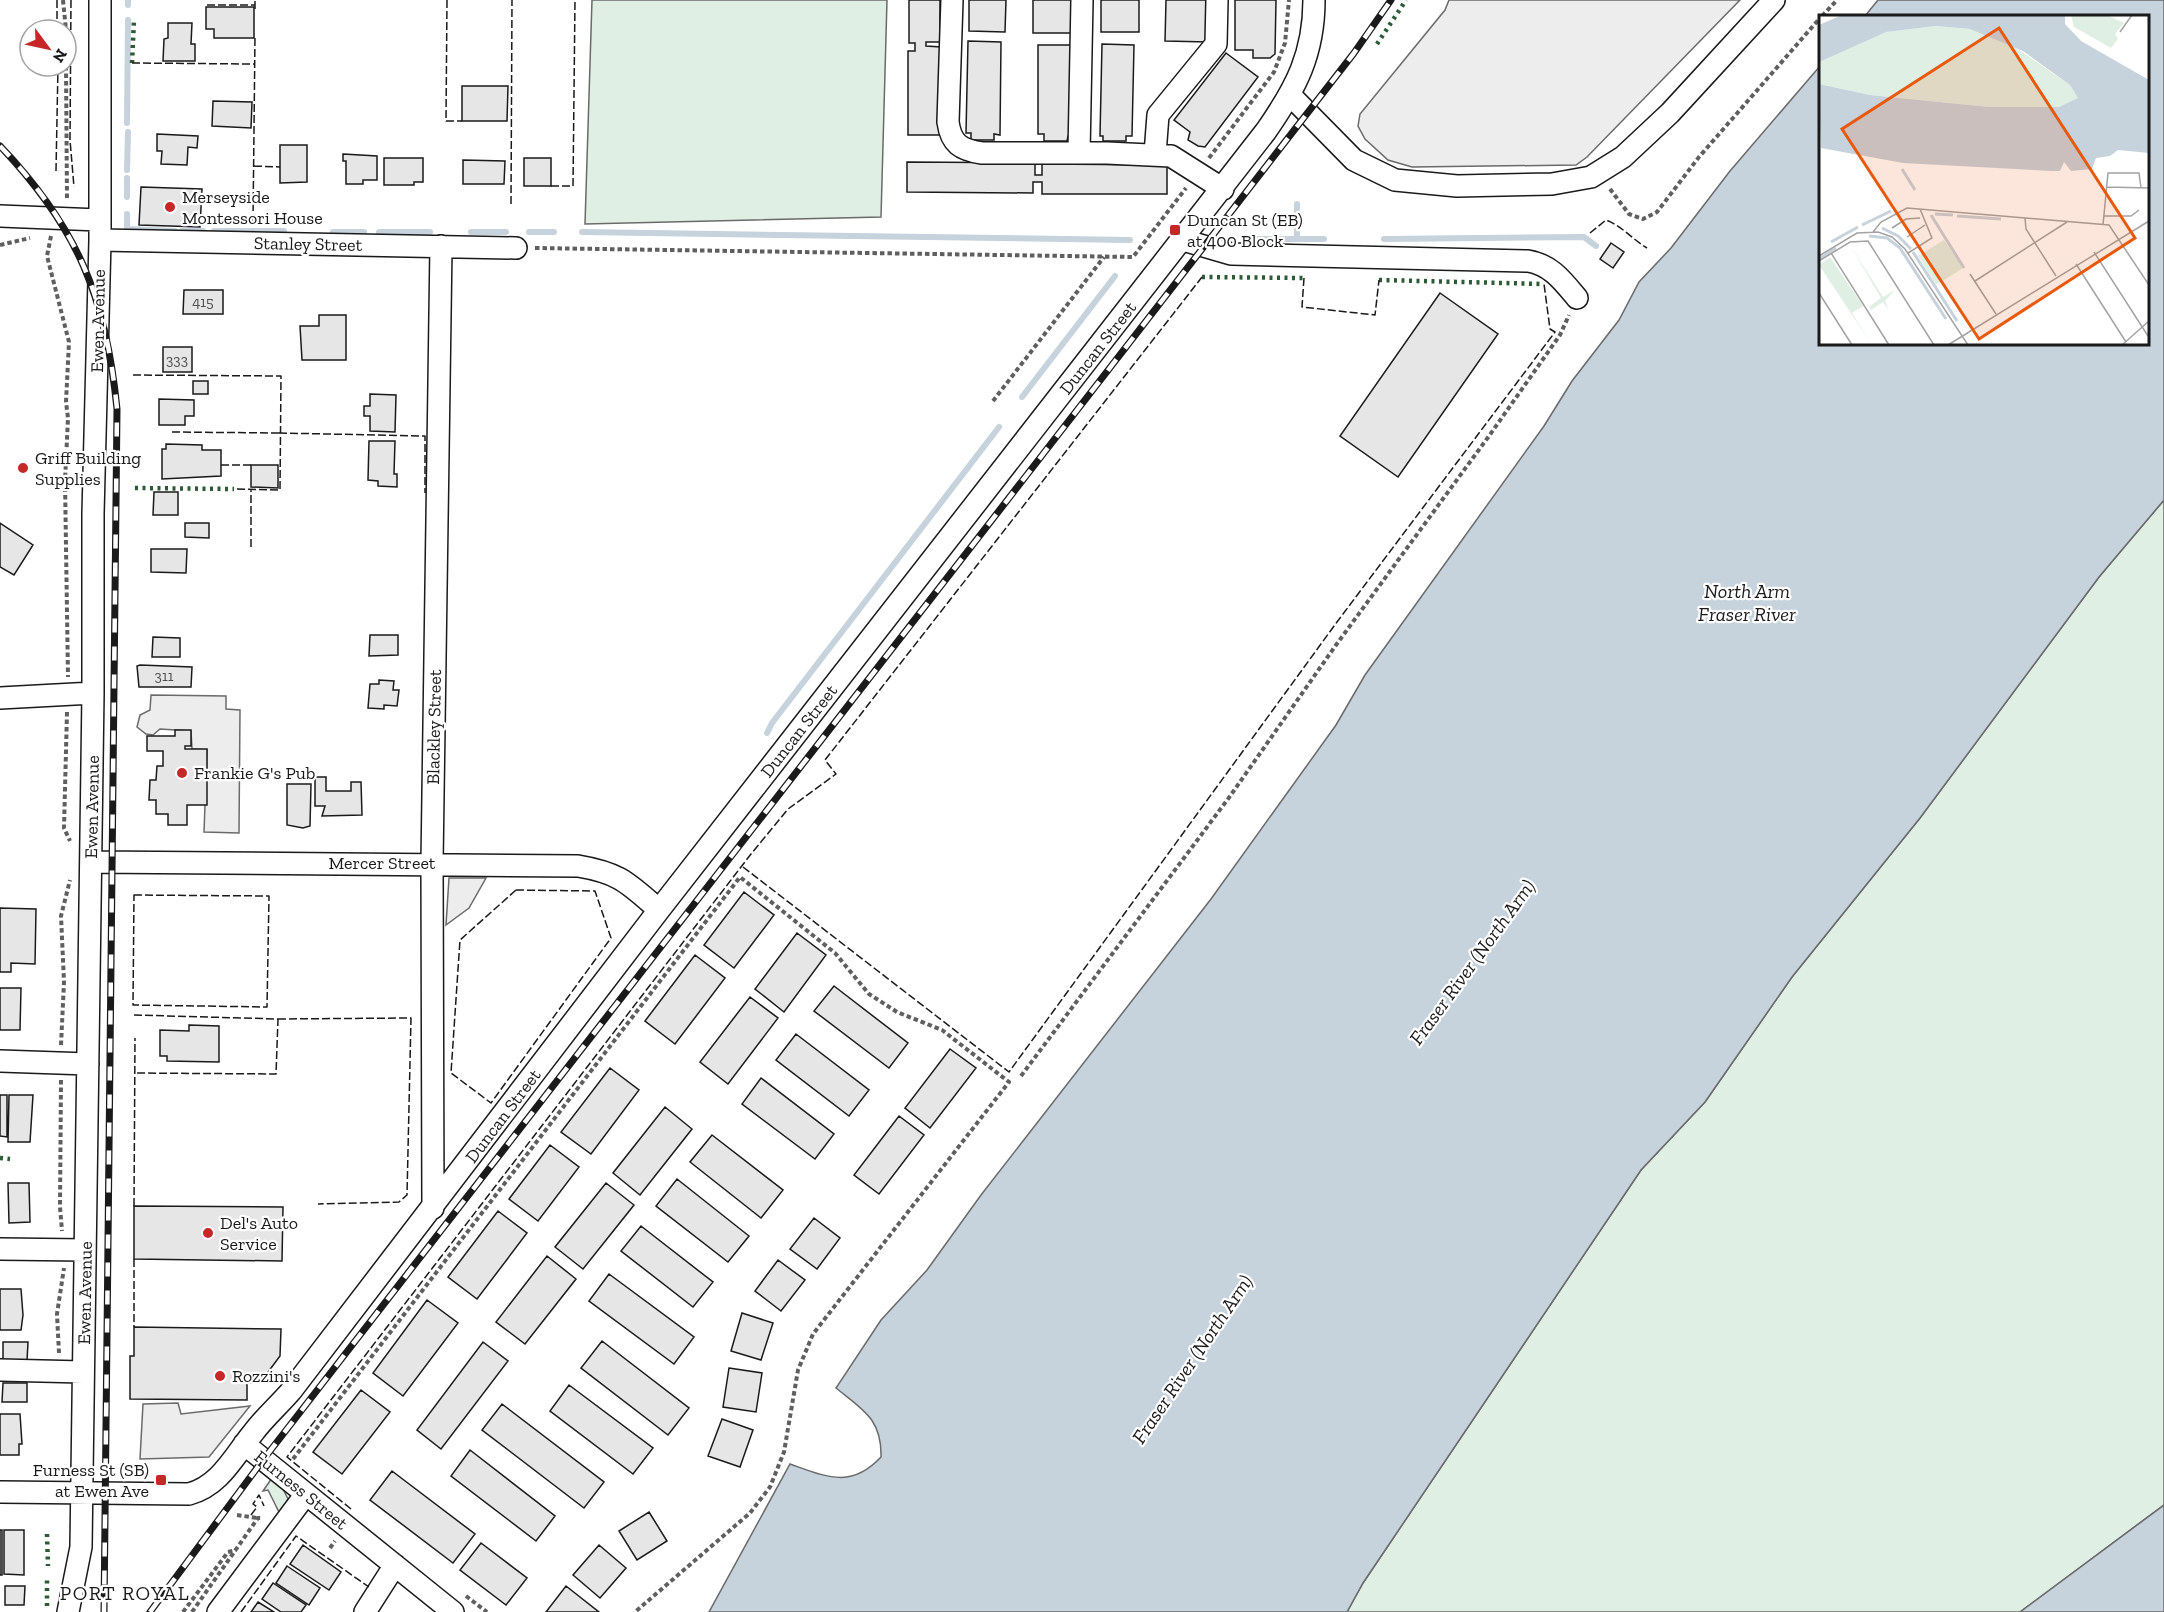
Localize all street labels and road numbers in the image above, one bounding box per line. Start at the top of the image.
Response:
street label: Stanley Street [254,232,363,256]
street label: Ewen Avenue [86,269,110,373]
street label: Duncan Street [1055,297,1141,399]
street label: Blackley Street [422,669,446,785]
street label: Duncan Street [756,680,842,782]
street label: Ewen Avenue [80,755,104,859]
street label: Mercer Street [328,852,436,874]
street label: Duncan Street [461,1064,546,1167]
street label: Ewen Avenue [73,1241,97,1345]
street label: Furness Street [250,1446,352,1535]

